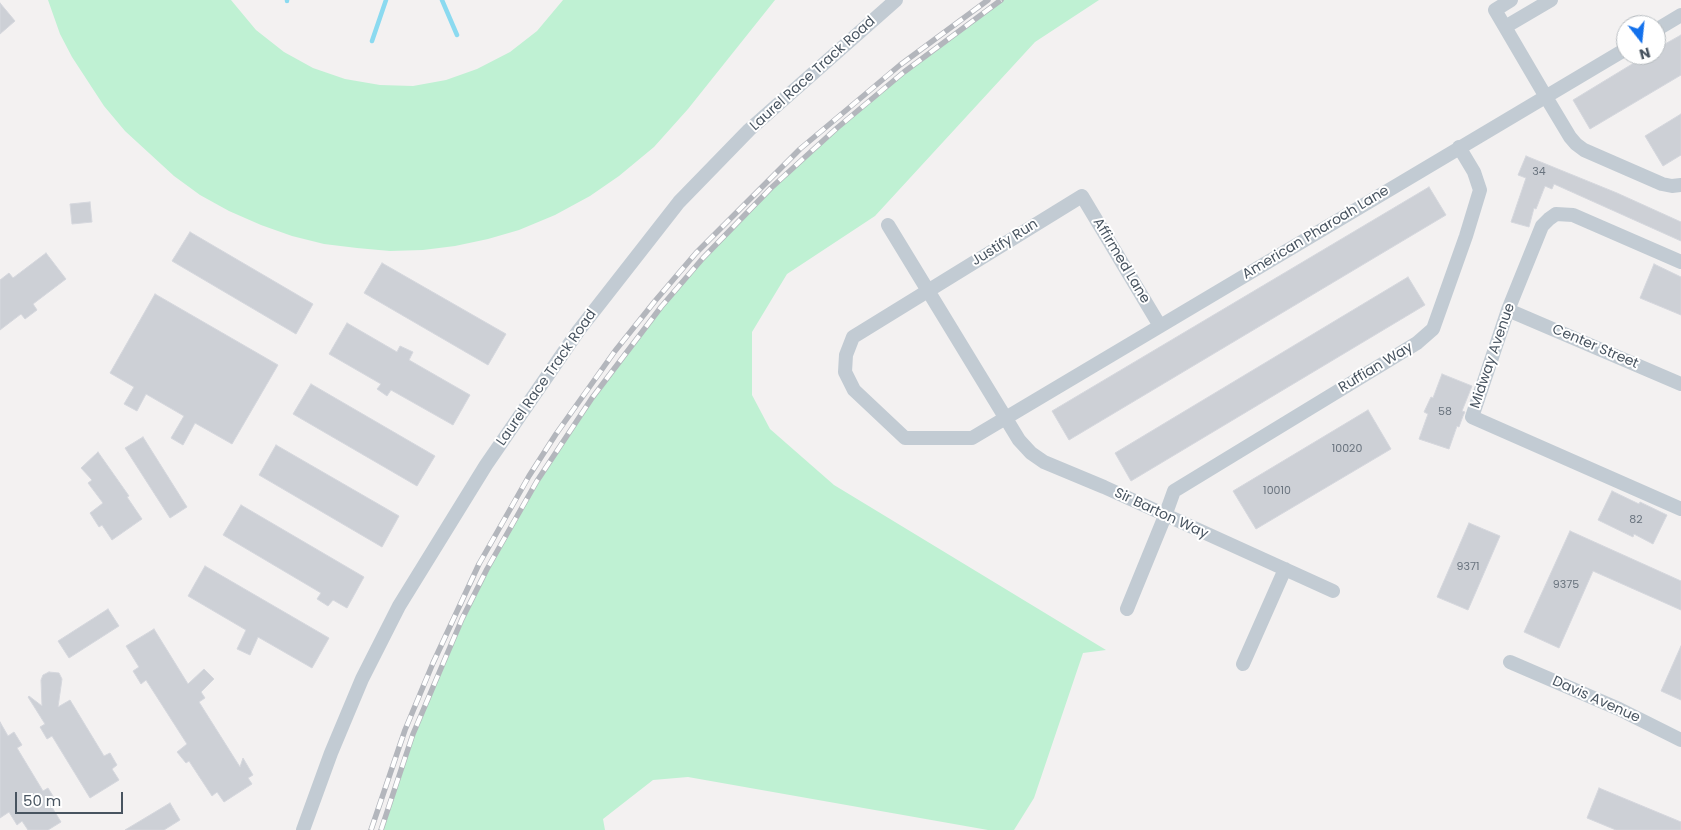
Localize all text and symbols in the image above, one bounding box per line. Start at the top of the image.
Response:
street label: Laurel Race Track Road [747,13,879,135]
north arrow [1616,15,1666,65]
text: N [1637,42,1653,65]
house number: 34 [1532,165,1546,179]
street label: American Pharoah Lane [1240,183,1392,283]
street label: Affirmed Lane [1089,215,1153,307]
street label: Justify Run [969,216,1041,270]
street label: Midway Avenue [1467,301,1519,411]
street label: Laurel Race Track Road [494,307,600,449]
street label: Center Street [1549,321,1641,373]
street label: Ruffian Way [1336,339,1416,397]
house number: 58 [1438,405,1452,419]
house number: 10020 [1332,442,1362,456]
house number: 10010 [1263,484,1291,498]
street label: Sir Barton Way [1111,485,1211,543]
house number: 82 [1629,513,1643,527]
house number: 9371 [1457,560,1479,574]
house number: 9375 [1553,578,1579,592]
street label: Davis Avenue [1550,673,1642,727]
scale bar [18,782,125,814]
text: 50 m [23,790,61,811]

